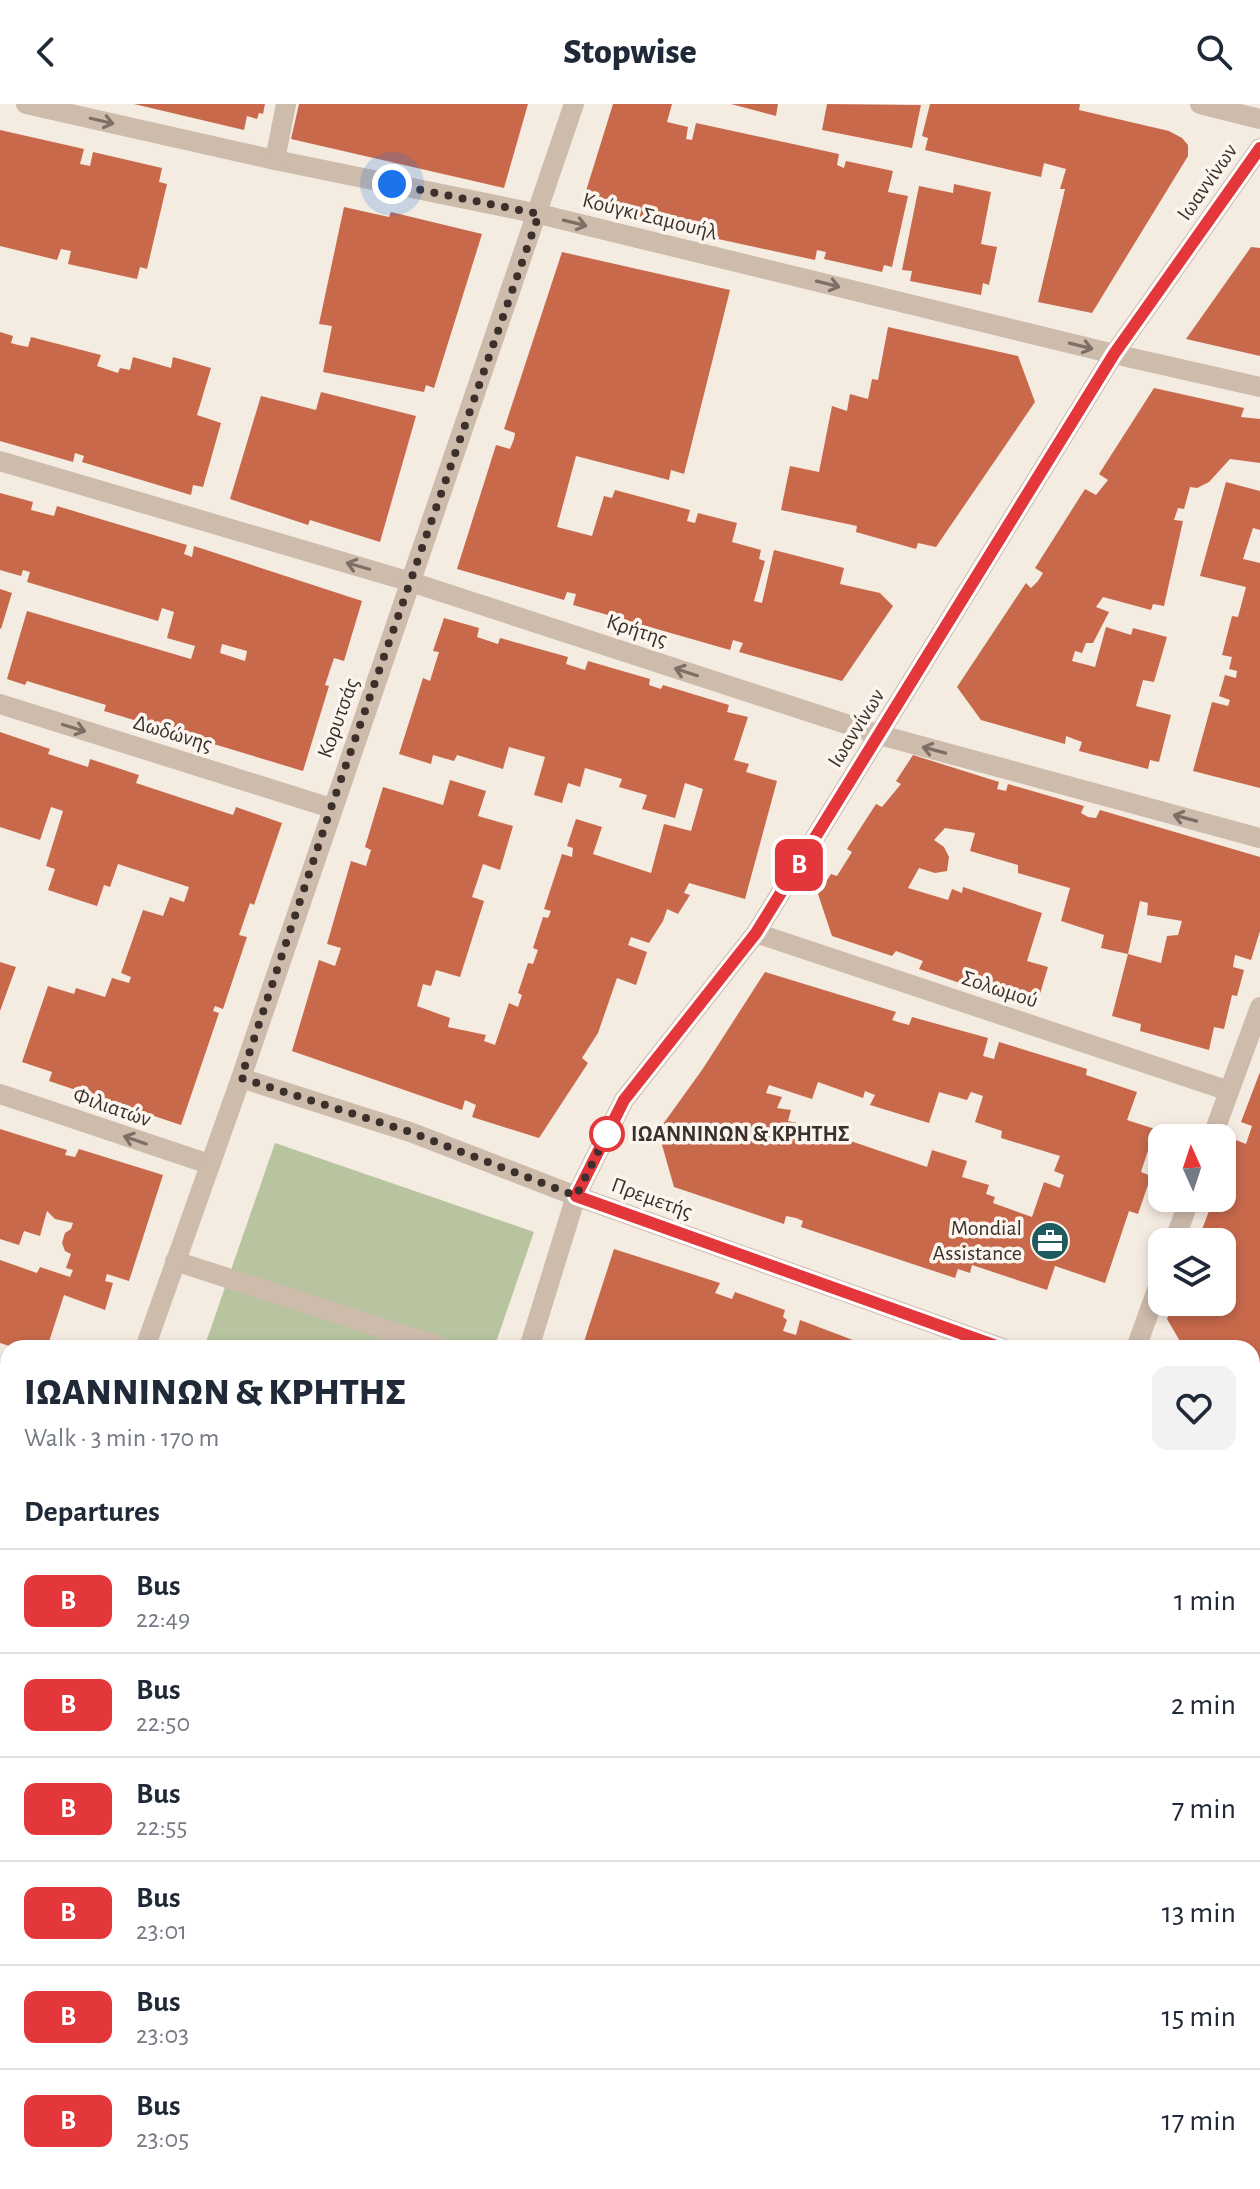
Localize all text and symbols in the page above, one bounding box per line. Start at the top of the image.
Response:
icon: back [24,30,68,74]
icon: search [1192,30,1236,74]
text: Stopwise [563,34,697,70]
one-way arrow [89,114,114,129]
street label: Ιωαννίνων [1173,140,1241,224]
your location [372,164,412,204]
street label: Κούγκι Σαμουήλ [580,189,720,243]
one-way arrow [562,216,588,231]
one-way arrow [815,278,840,293]
one-way arrow [1067,339,1093,354]
one-way arrow [346,558,372,573]
street label: Κρήτης [604,610,670,650]
one-way arrow [674,663,699,678]
street label: Κορυτσάς [313,675,363,761]
street label: Ιωαννίνων [823,685,889,771]
street label: Δωδώνης [131,711,215,755]
one-way arrow [62,721,87,736]
one-way arrow [921,741,947,756]
one-way arrow [1172,809,1198,824]
line badge: Β [773,839,825,891]
text: Β [791,851,807,879]
street label: Σολωμού [959,966,1041,1012]
street label: Φιλιατών [70,1083,154,1131]
marker: ΙΩΑΝΝΙΝΩΝ & ΚΡΗΤΗΣ [590,1117,624,1151]
place label: ΙΩΑΝΝΙΝΩΝ & ΚΡΗΤΗΣ [631,1123,850,1145]
north arrow [1148,1124,1236,1212]
map controls [1148,1124,1236,1316]
one-way arrow [123,1131,148,1146]
street label: Πρεμετής [609,1173,695,1223]
place label: Mondial Assistance [933,1217,1022,1264]
office icon: Mondial Assistance [1029,1220,1071,1262]
button: layers [1148,1228,1236,1316]
button: heart [1152,1366,1236,1450]
text: ΙΩΑΝΝΙΝΩΝ & ΚΡΗΤΗΣ [24,1374,406,1412]
text: Walk · 3 min · 170 m [24,1425,219,1451]
text: Departures [24,1497,160,1527]
text: Bus [136,1571,181,1601]
text: 1 min [1174,1586,1236,1616]
text: Β [60,1587,76,1615]
text: 22:49 [136,1606,190,1632]
text: Bus [136,1675,181,1705]
text: 2 min [1171,1690,1236,1720]
text: Β [60,1691,76,1719]
text: 22:50 [136,1710,190,1736]
text: Bus [136,1779,181,1809]
text: 7 min [1172,1794,1236,1824]
text: Β [60,1795,76,1823]
text: 22:55 [136,1814,187,1840]
text: Bus [136,1883,181,1913]
text: 13 min [1162,1898,1236,1928]
text: Β [60,1899,76,1927]
text: 23:01 [136,1918,187,1944]
text: Bus [136,1987,181,2017]
text: 15 min [1161,2002,1236,2032]
text: Β [60,2003,76,2031]
text: 23:03 [136,2022,189,2048]
text: Bus [136,2091,181,2121]
text: 17 min [1161,2106,1236,2136]
text: Β [60,2107,76,2135]
text: 23:05 [136,2126,189,2152]

